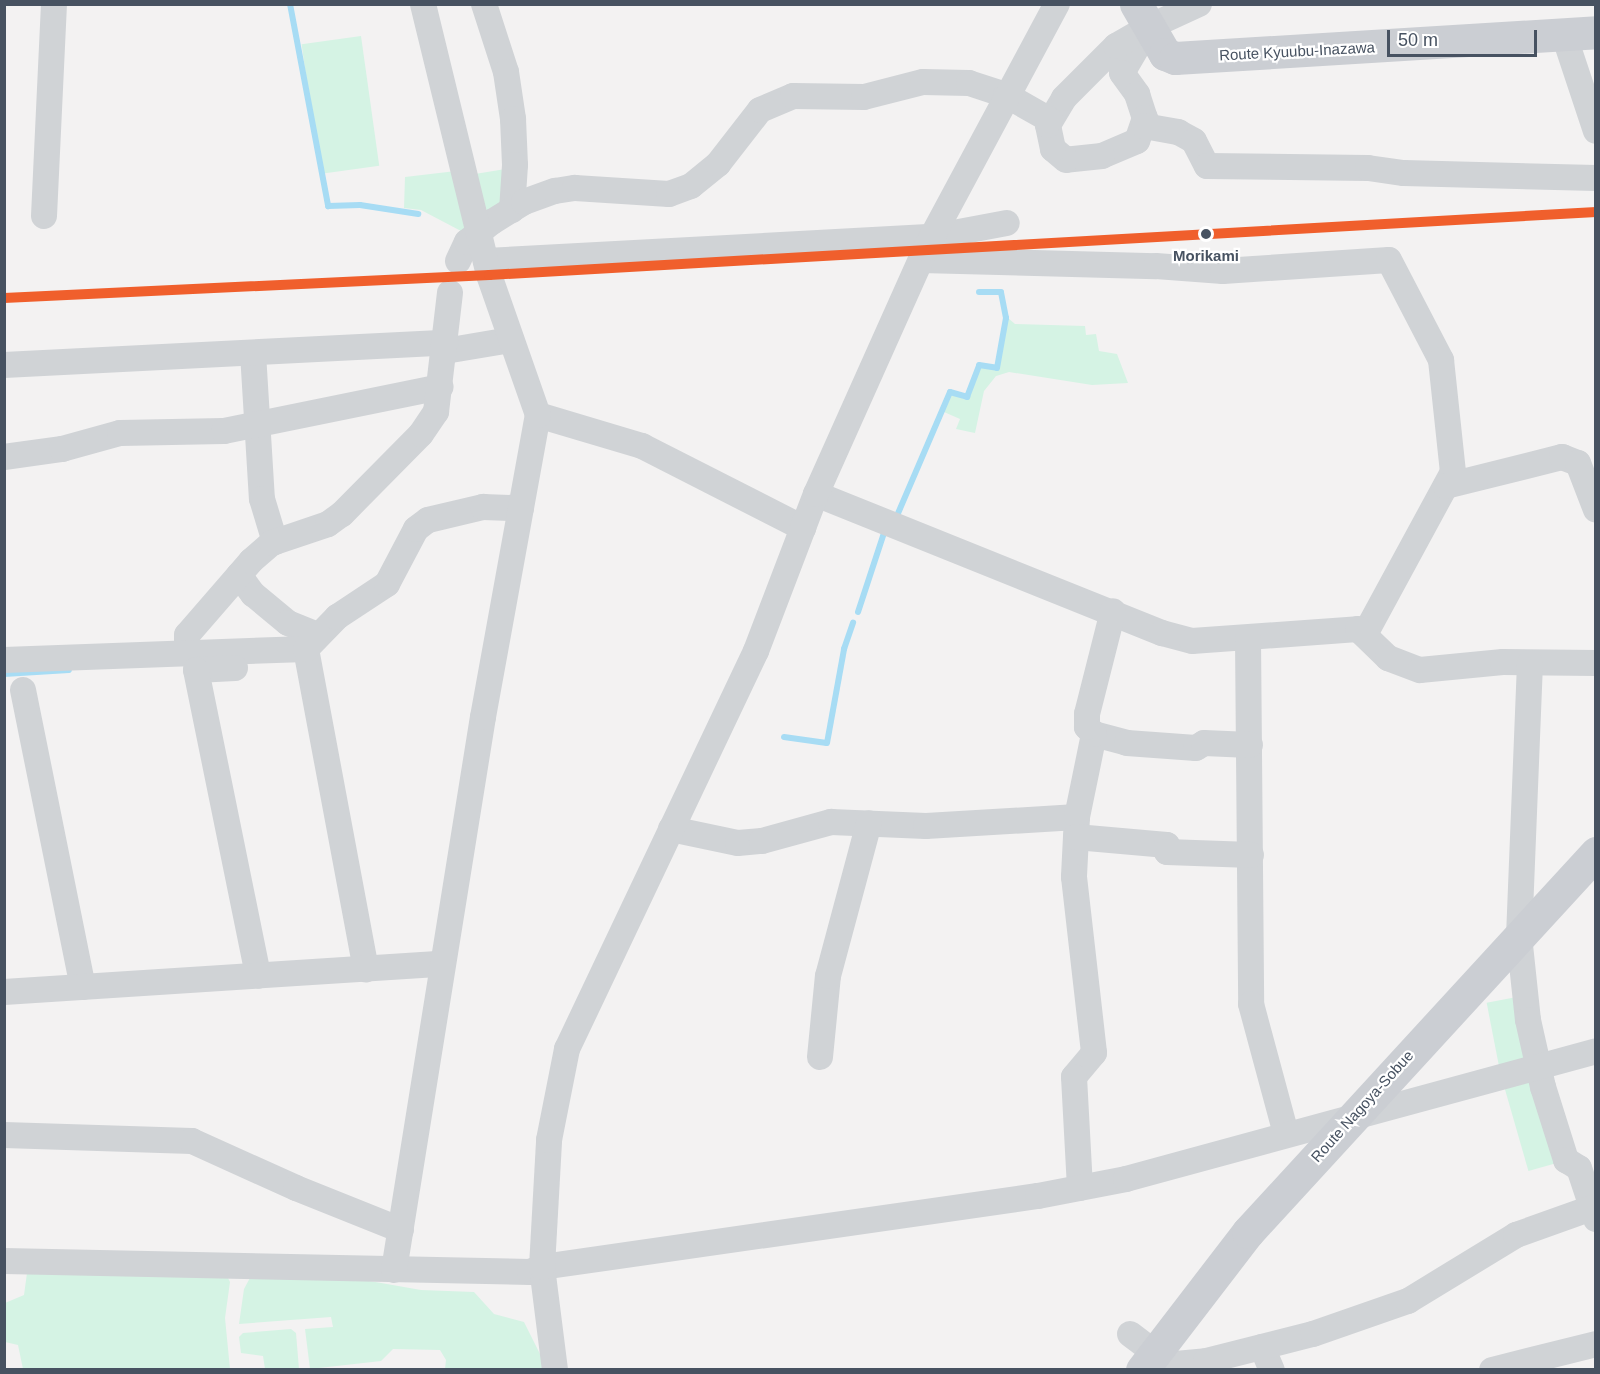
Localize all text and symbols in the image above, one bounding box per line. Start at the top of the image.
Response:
scale bar [1390,18,1540,56]
text: 50 m [1398,30,1438,50]
street label: Route Kyuubu-Inazawa [1219,38,1375,64]
marker: Morikami [1195,223,1217,245]
place label: Morikami [1173,247,1239,265]
street label: Route Nagoya-Sobue [1307,1046,1417,1166]

